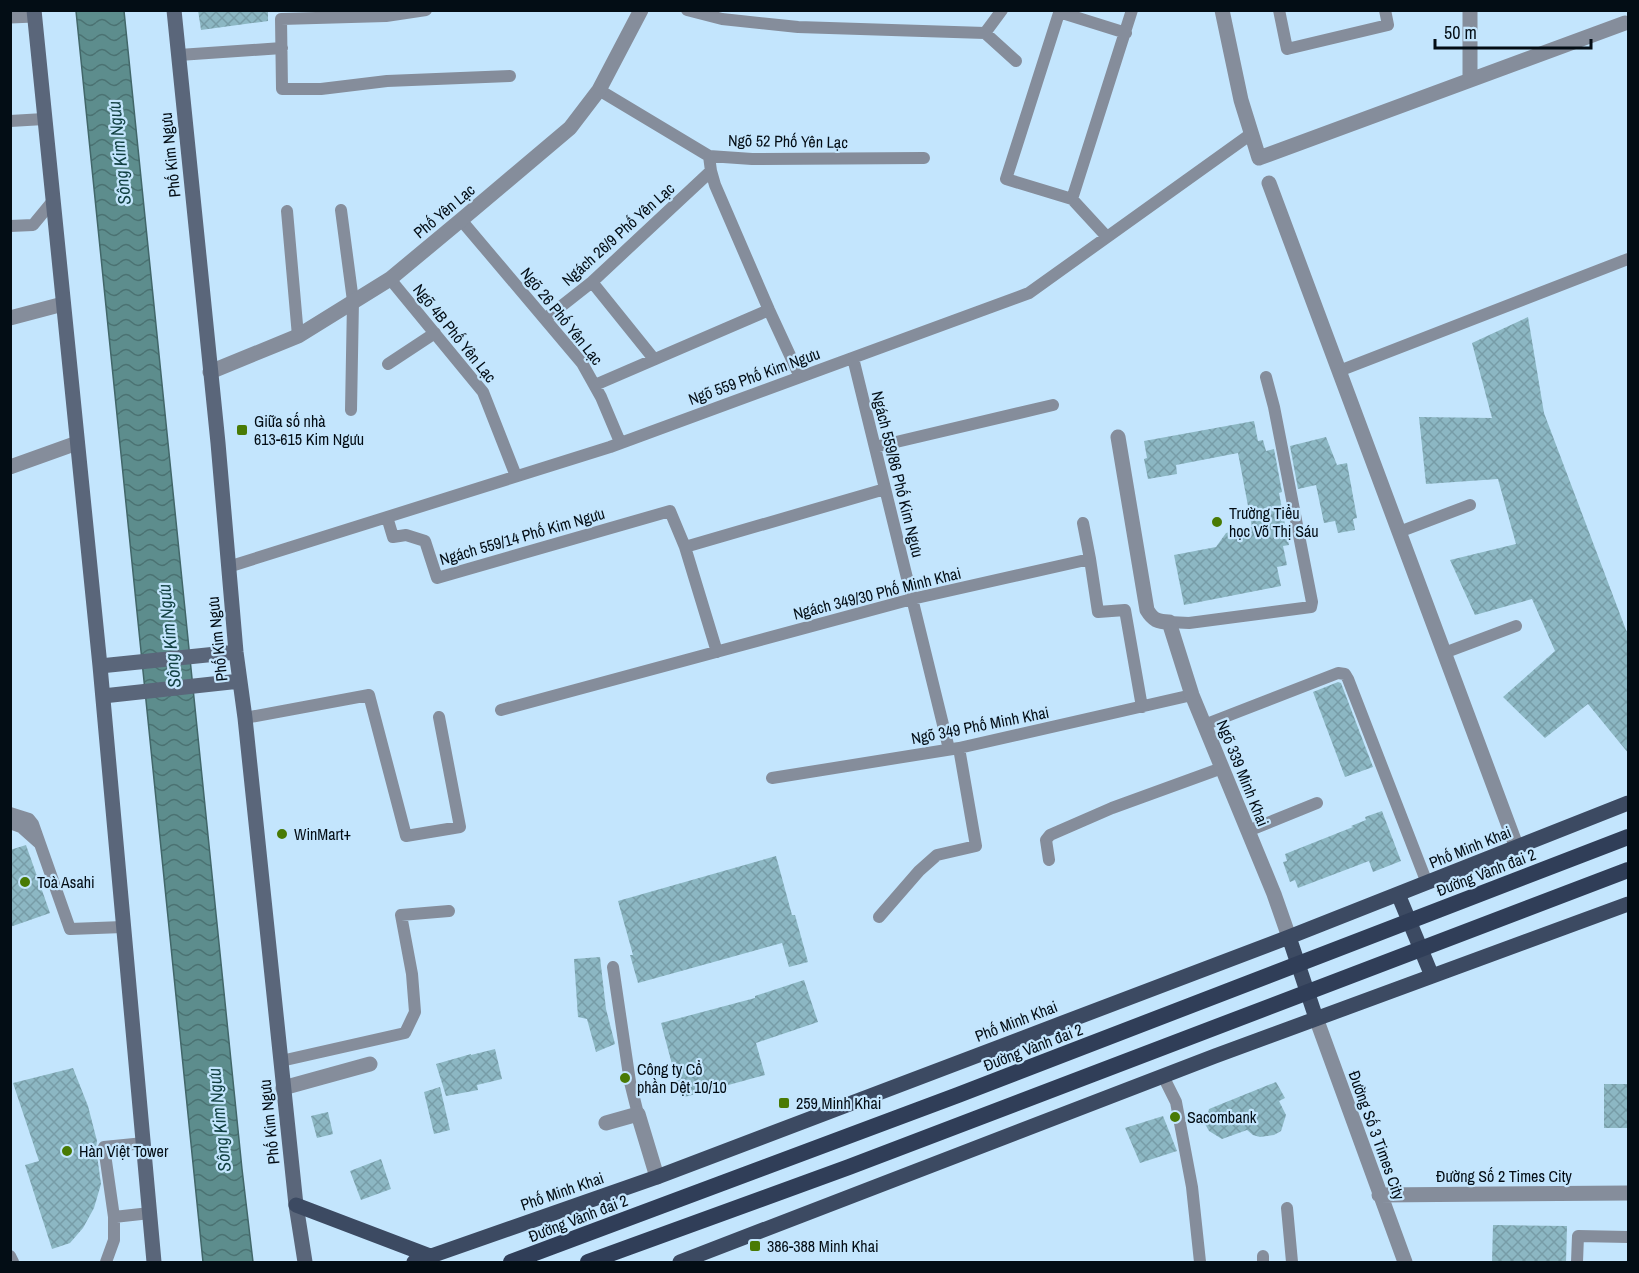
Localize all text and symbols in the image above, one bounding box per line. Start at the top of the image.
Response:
scale bar [1435,12,1591,50]
text: 50 m [1444,20,1477,45]
water label: Sông Kim Ngưu [101,100,137,206]
street label: Phố Kim Ngưu [155,111,185,199]
street label: Ngõ 52 Phố Yên Lạc [728,129,848,153]
street label: Ngách 26/9 Phố Yên Lạc [557,177,679,291]
street label: Phố Yên Lạc [409,179,480,243]
street label: Ngõ 26 Phố Yên Lạc [516,263,608,370]
street label: Ngõ 4B Phố Yên Lạc [408,279,502,387]
street label: Ngõ 559 Phố Kim Ngưu [685,342,823,410]
street label: Ngách 559/86 Phố Kim Ngưu [867,389,929,559]
place label: Giữa số nhà 613-615 Kim Ngưu [254,410,364,450]
marker: Giữa số nhà 613-615 Kim Ngưu [235,423,249,437]
street label: Ngách 559/14 Phố Kim Ngưu [437,502,607,570]
place label: Trường Tiểu học Võ Thị Sáu [1229,502,1319,542]
marker: Trường Tiểu học Võ Thị Sáu [1210,515,1224,529]
street label: Ngách 349/30 Phố Minh Khai [791,562,963,624]
water label: Sông Kim Ngưu [151,583,187,689]
street label: Phố Kim Ngưu [202,595,232,683]
street label: Ngõ 349 Phố Minh Khai [909,701,1051,749]
street label: Ngõ 339 Minh Khai [1212,716,1274,830]
street label: Phố Minh Khai [1426,821,1514,873]
place label: WinMart+ [294,823,351,845]
marker: WinMart+ [275,827,289,841]
street label: Đường Vành đai 2 [1433,843,1539,901]
place label: Toà Asahi [37,871,95,893]
marker: Toà Asahi [18,875,32,889]
street label: Phố Minh Khai [972,995,1060,1047]
street label: Đường Vành đai 2 [980,1018,1086,1076]
place label: Công ty Cổ phần Dệt 10/10 [637,1058,727,1098]
water label: Sông Kim Ngưu [201,1067,237,1173]
street label: Đường Số 3 Times City [1343,1067,1411,1203]
marker: Công ty Cổ phần Dệt 10/10 [618,1071,632,1085]
street label: Phố Kim Ngưu [254,1078,284,1166]
place label: 259 Minh Khai [796,1092,881,1114]
marker: 259 Minh Khai [777,1096,791,1110]
place label: Sacombank [1187,1106,1257,1128]
marker: Sacombank [1168,1110,1182,1124]
place label: Hàn Việt Tower [79,1140,169,1162]
marker: Hàn Việt Tower [60,1144,74,1158]
street label: Đường Số 2 Times City [1436,1165,1572,1187]
street label: Phố Minh Khai [517,1166,607,1216]
street label: Đường Vành đai 2 [525,1189,631,1247]
place label: 386-388 Minh Khai [767,1235,879,1257]
marker: 386-388 Minh Khai [748,1239,762,1253]

